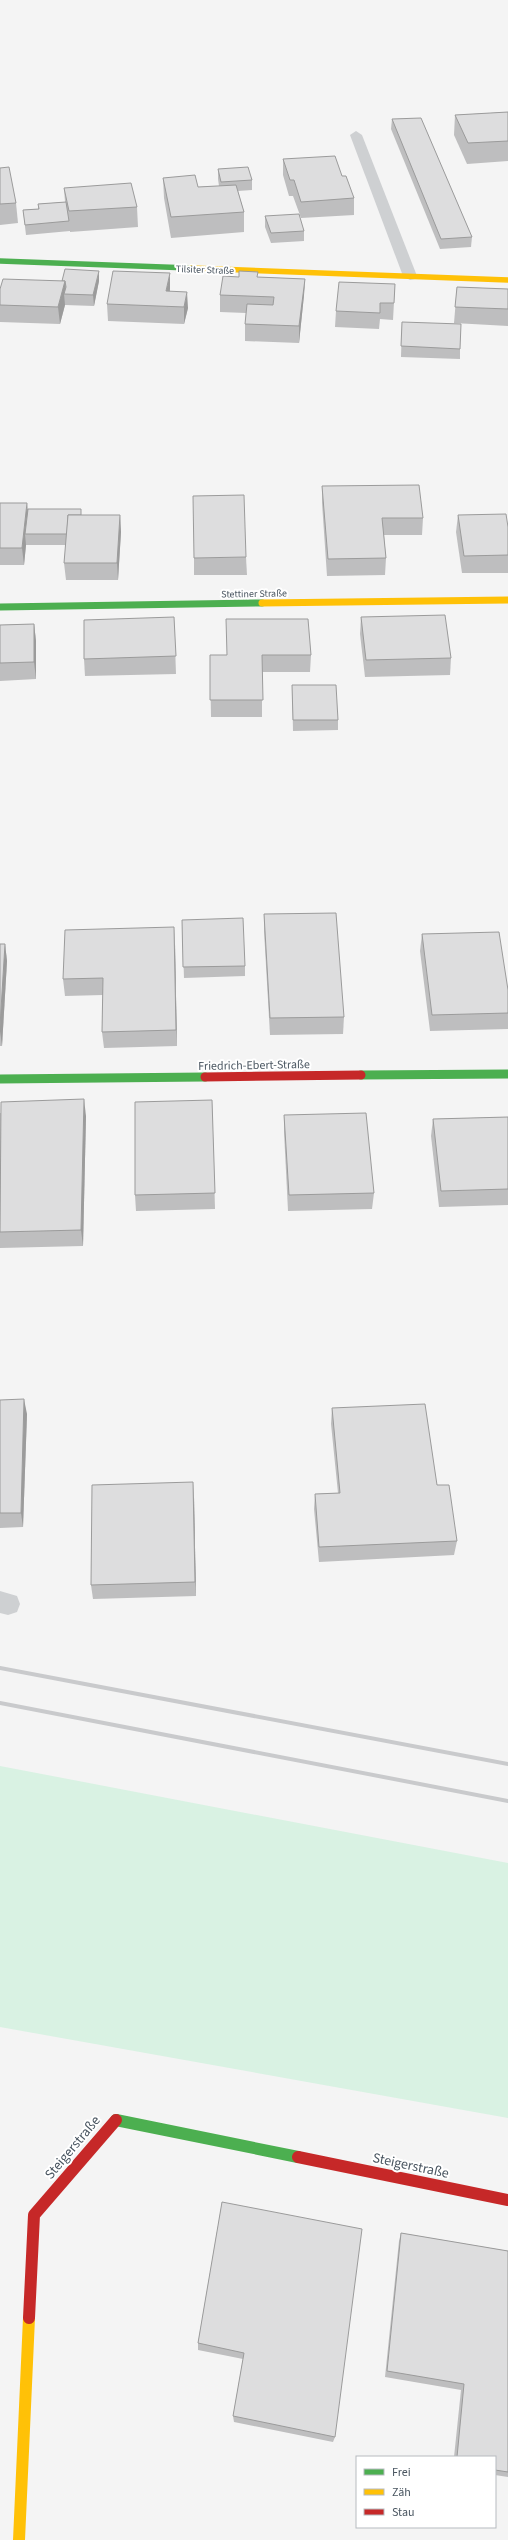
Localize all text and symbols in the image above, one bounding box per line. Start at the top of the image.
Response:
street label: Tilsiter Straße [176,262,234,278]
street label: Stettiner Straße [221,586,287,602]
street label: Friedrich-Ebert-Straße [198,1056,310,1075]
street label: Steigerstraße [40,2111,105,2184]
street label: Steigerstraße [371,2148,451,2184]
legend [356,2456,496,2528]
text: Frei [392,2464,411,2481]
text: Zäh [392,2484,411,2501]
text: Stau [392,2504,415,2521]

